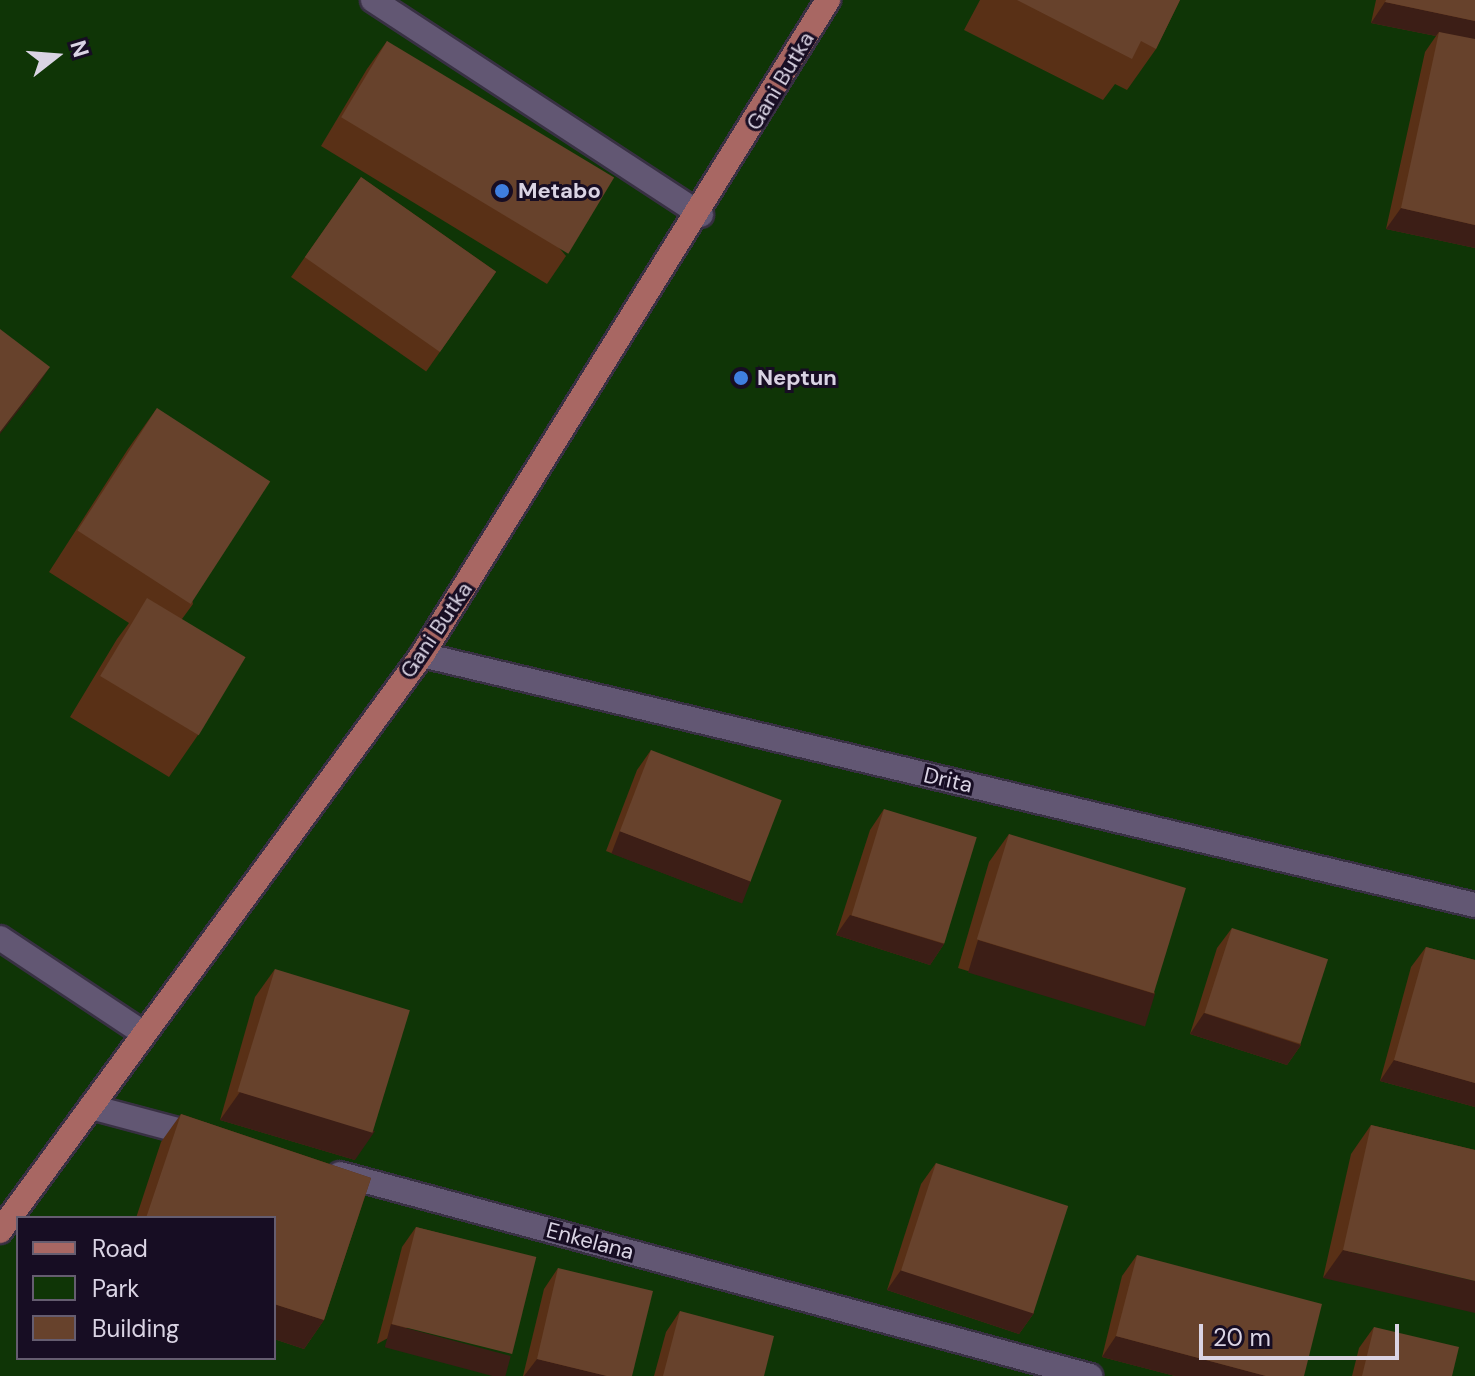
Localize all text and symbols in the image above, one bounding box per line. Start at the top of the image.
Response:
north arrow [16,16,96,96]
street label: Gani Butka [740,27,820,135]
text: N [63,37,96,61]
place label: Metabo [518,178,601,204]
marker: Metabo [493,182,511,200]
place label: Neptun [757,365,837,391]
marker: Neptun [732,369,750,387]
street label: Gani Butka [394,577,478,683]
street label: Drita [921,762,975,798]
legend [16,1216,276,1360]
street label: Enkelana [543,1217,637,1265]
text: Road [92,1233,148,1264]
text: Park [92,1273,139,1304]
scale bar [1203,1308,1403,1358]
text: Building [92,1313,179,1344]
text: 20 m [1213,1322,1271,1353]

